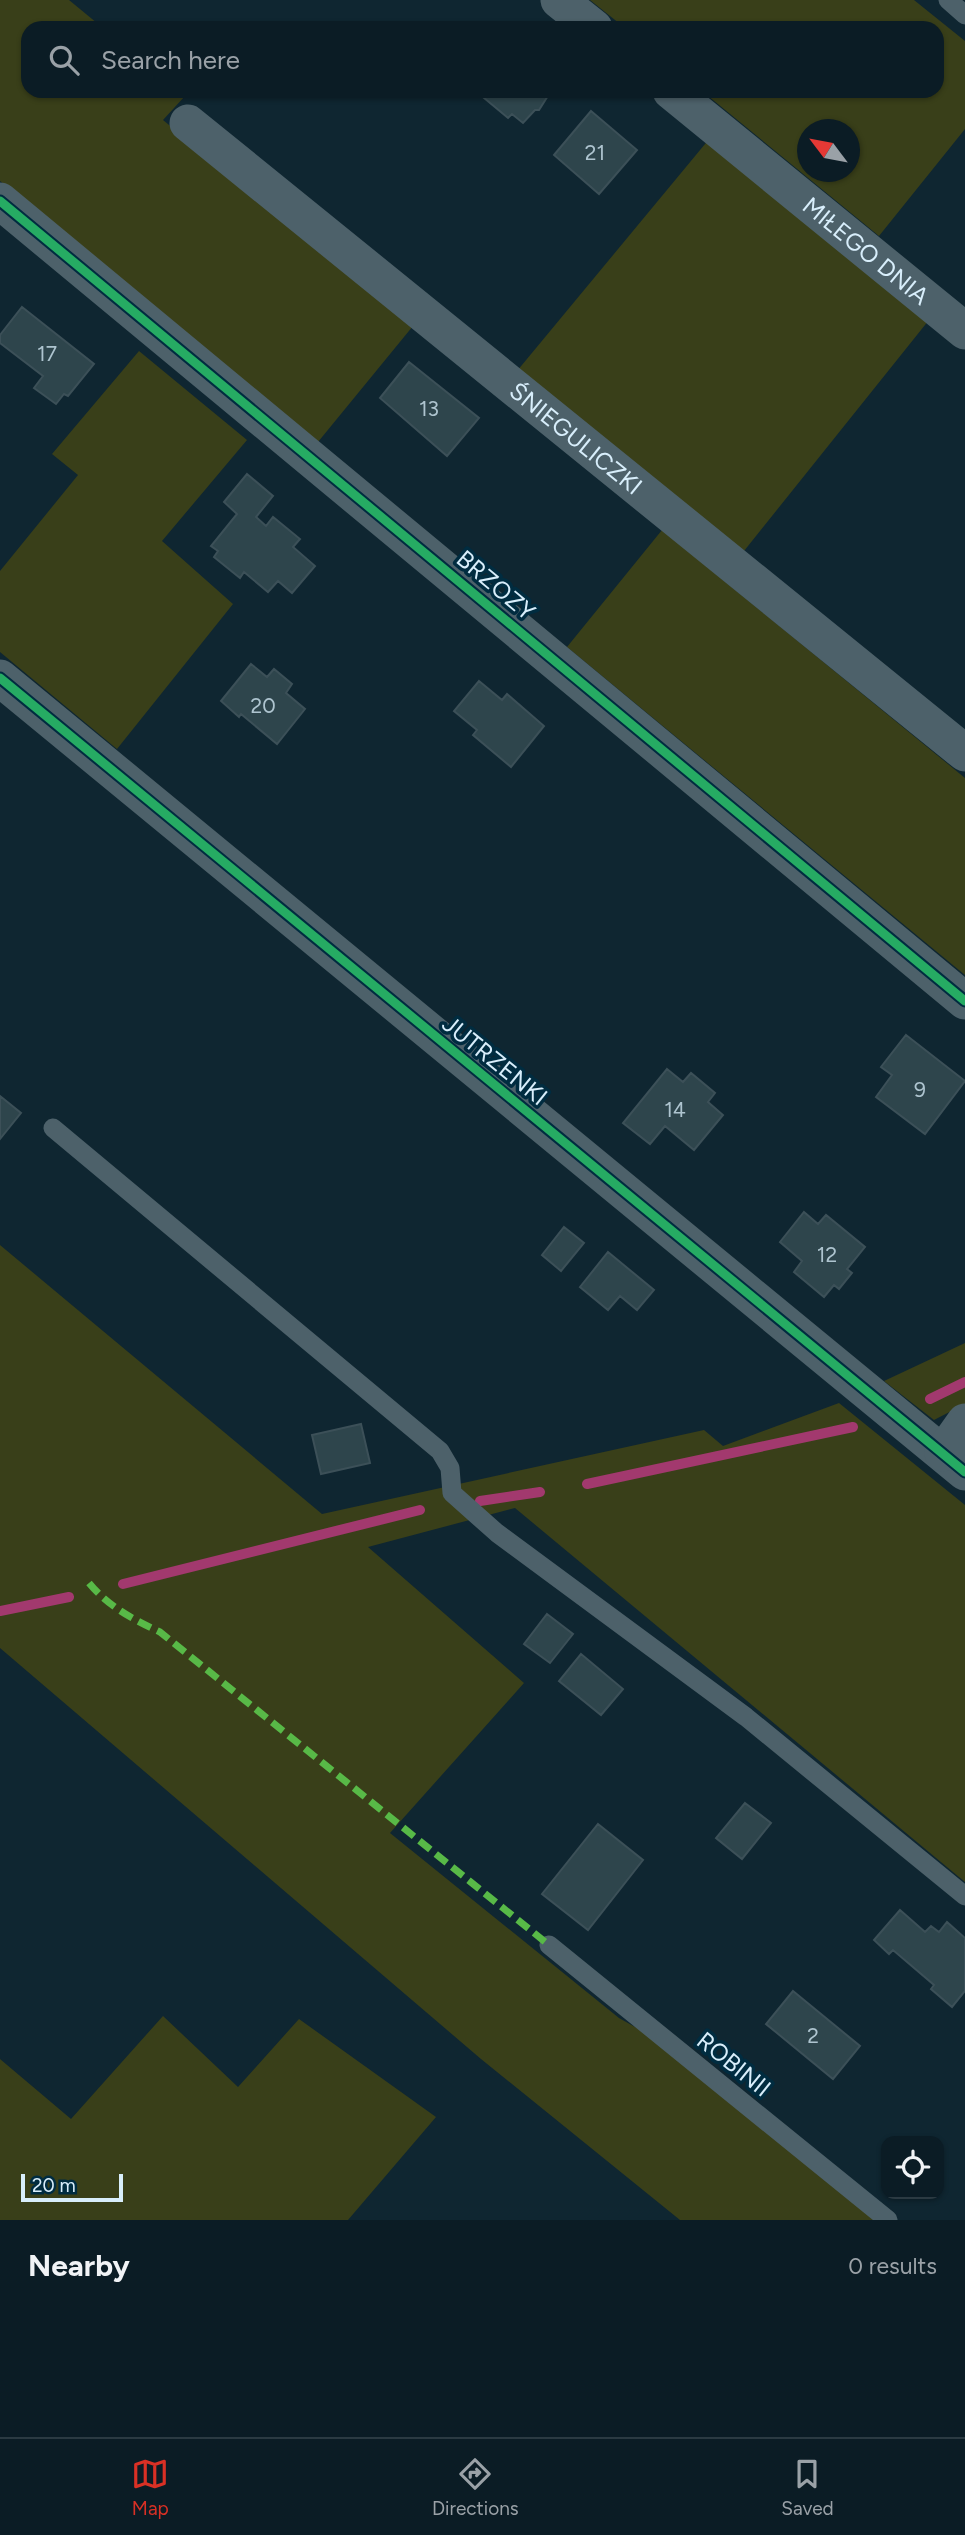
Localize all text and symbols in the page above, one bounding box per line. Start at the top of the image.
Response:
search box [21,21,944,98]
icon: search [45,41,83,79]
text: Search here [101,44,240,76]
north arrow [797,119,860,182]
house number: 21 [585,140,605,165]
street label: MIŁEGO DNIA [797,190,936,311]
house number: 17 [37,341,57,366]
street label: ŚNIEGULICZKI [504,376,648,500]
house number: 13 [419,396,439,421]
street label: BRZOZY [451,544,542,627]
house number: 20 [250,693,276,718]
street label: JUTRZENKI [437,1009,553,1111]
house number: 9 [914,1077,926,1102]
house number: 14 [664,1097,686,1122]
house number: 12 [817,1242,837,1267]
house number: 2 [807,2023,819,2048]
street label: ROBINII [691,2026,777,2102]
map controls [881,2136,944,2199]
button: locate [881,2136,944,2199]
scale bar [21,2171,122,2203]
text: 20 m [32,2174,76,2197]
text: Nearby [28,2247,130,2284]
text: 0 results [848,2252,937,2280]
tab: Map [131,2455,169,2520]
tab: Directions [432,2455,519,2520]
tab: Saved [781,2455,834,2520]

